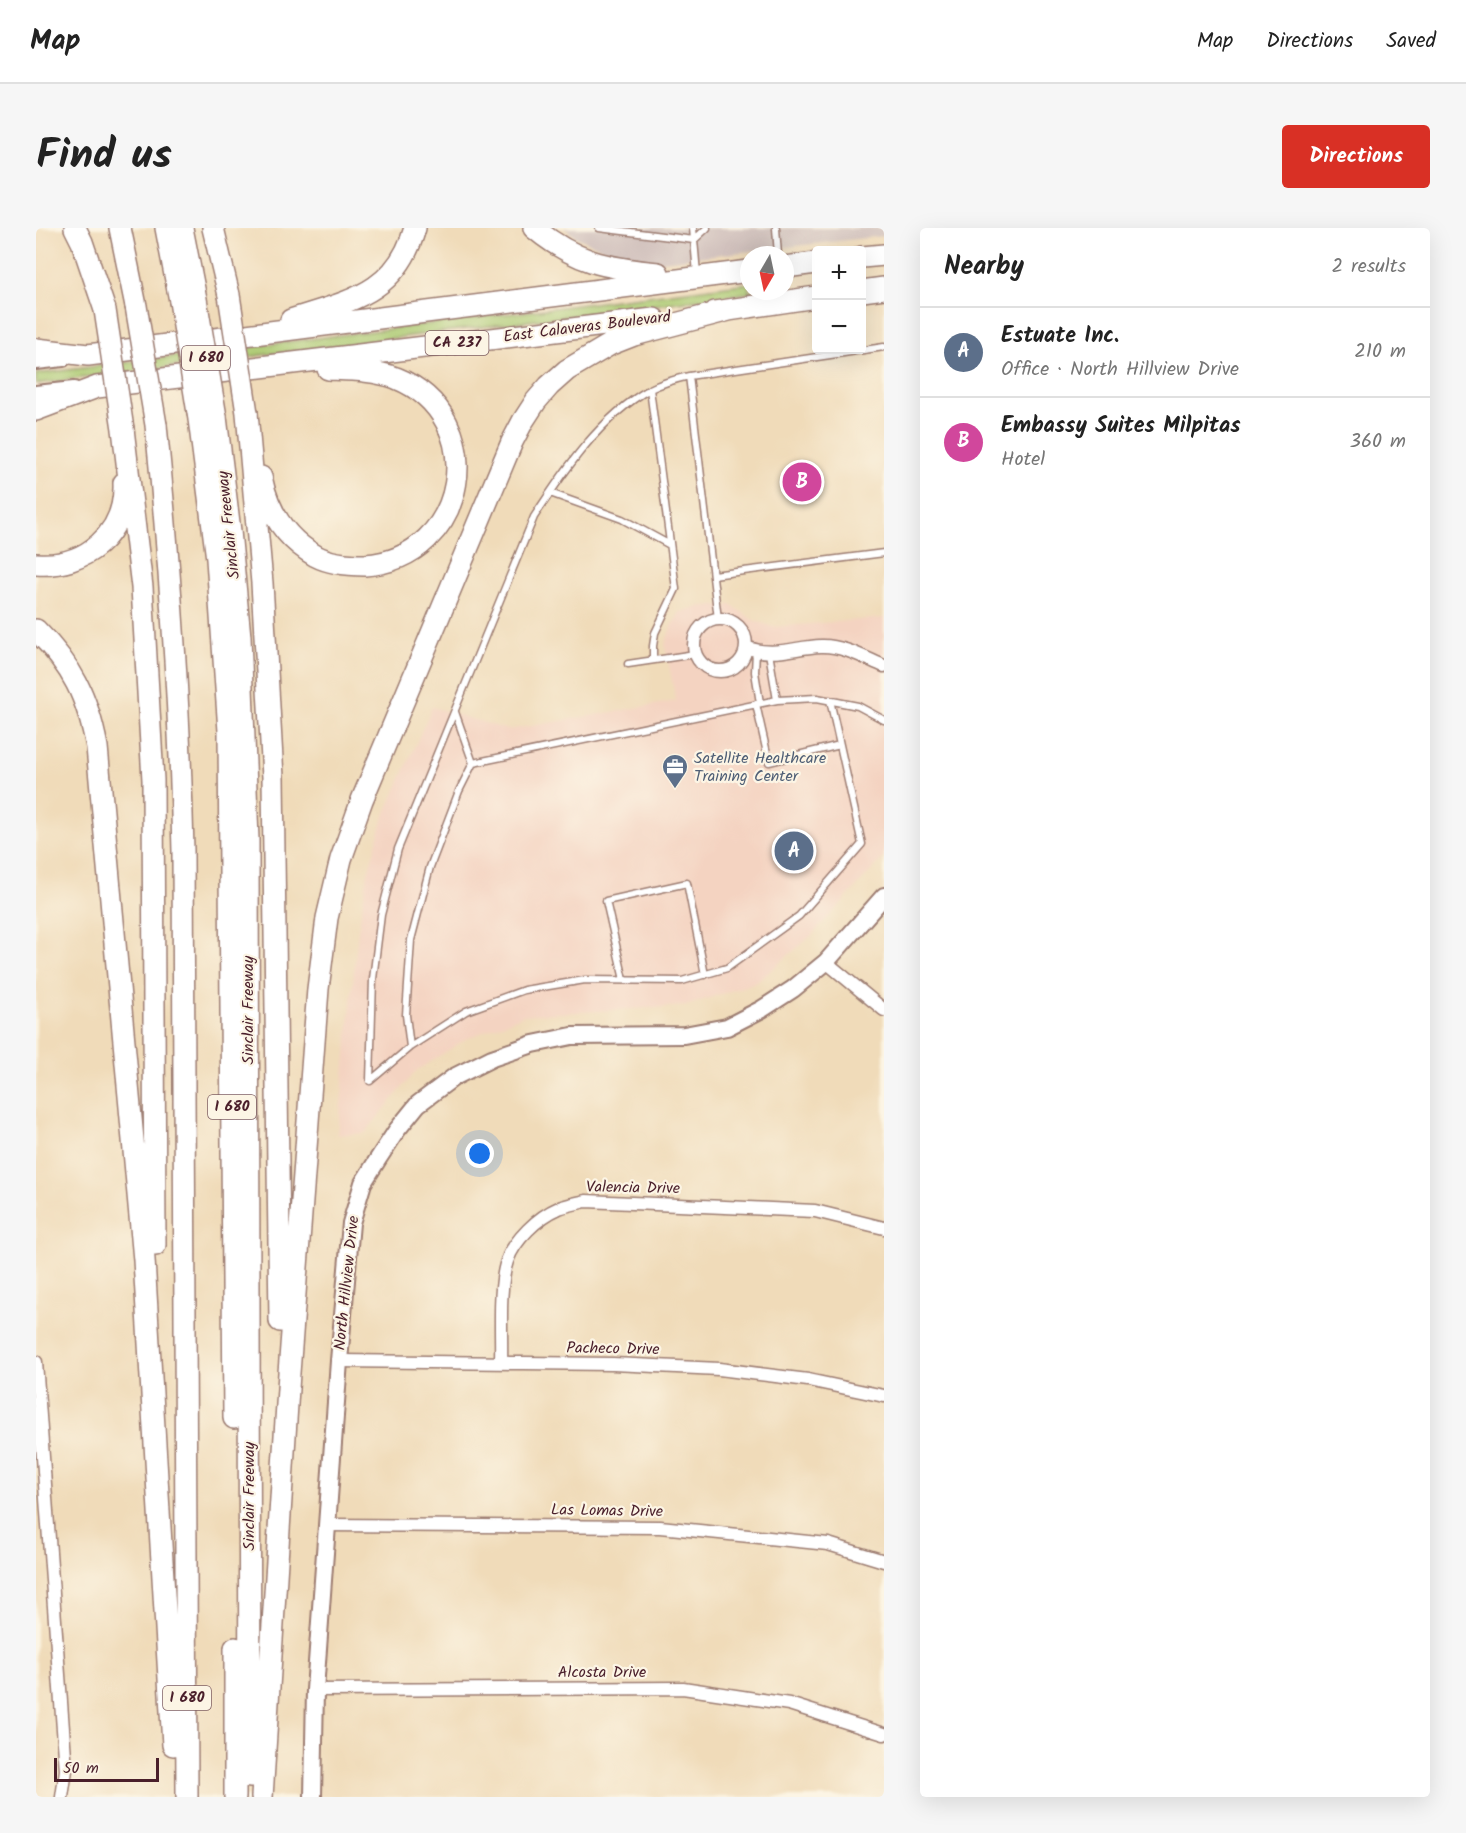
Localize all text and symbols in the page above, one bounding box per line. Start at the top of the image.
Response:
text: Map [30,19,81,64]
text: Map [1197,25,1233,58]
text: Directions [1266,25,1353,58]
text: Saved [1386,25,1436,58]
text: Find us [36,123,172,190]
button: Directions [1282,125,1430,188]
north arrow [740,246,794,300]
map controls [812,246,866,354]
button: + [812,246,866,300]
text: Nearby [944,246,1024,288]
text: 2 results [1331,251,1406,283]
button: − [812,300,866,354]
street label: East Calaveras Boulevard [502,304,673,350]
text: Estuate Inc. [1001,319,1119,354]
road number: CA 237 [426,331,488,355]
text: A [957,336,970,368]
text: 210 m [1354,336,1406,368]
road number: I 680 [182,346,230,370]
text: Office · North Hillview Drive [1001,354,1239,386]
text: Embassy Suites Milpitas [1001,409,1240,444]
text: B [957,426,970,458]
text: 360 m [1350,426,1406,458]
text: Hotel [1001,444,1045,476]
pin: B [782,460,822,504]
street label: Sinclair Freeway [211,469,247,580]
place label: Satellite Healthcare Training Center [694,746,826,789]
office icon: Satellite Healthcare Training Center [660,752,690,790]
pin: A [774,828,813,874]
street label: Sinclair Freeway [236,955,261,1064]
road number: I 680 [208,1095,256,1119]
your location [465,1139,494,1168]
street label: Valencia Drive [586,1175,680,1201]
street label: North Hillview Drive [327,1214,367,1352]
street label: Pacheco Drive [566,1336,660,1362]
street label: Sinclair Freeway [237,1441,262,1550]
street label: Las Lomas Drive [551,1498,663,1524]
street label: Alcosta Drive [558,1660,646,1685]
road number: I 680 [163,1686,211,1710]
scale bar [54,1755,159,1782]
text: 50 m [63,1756,99,1781]

